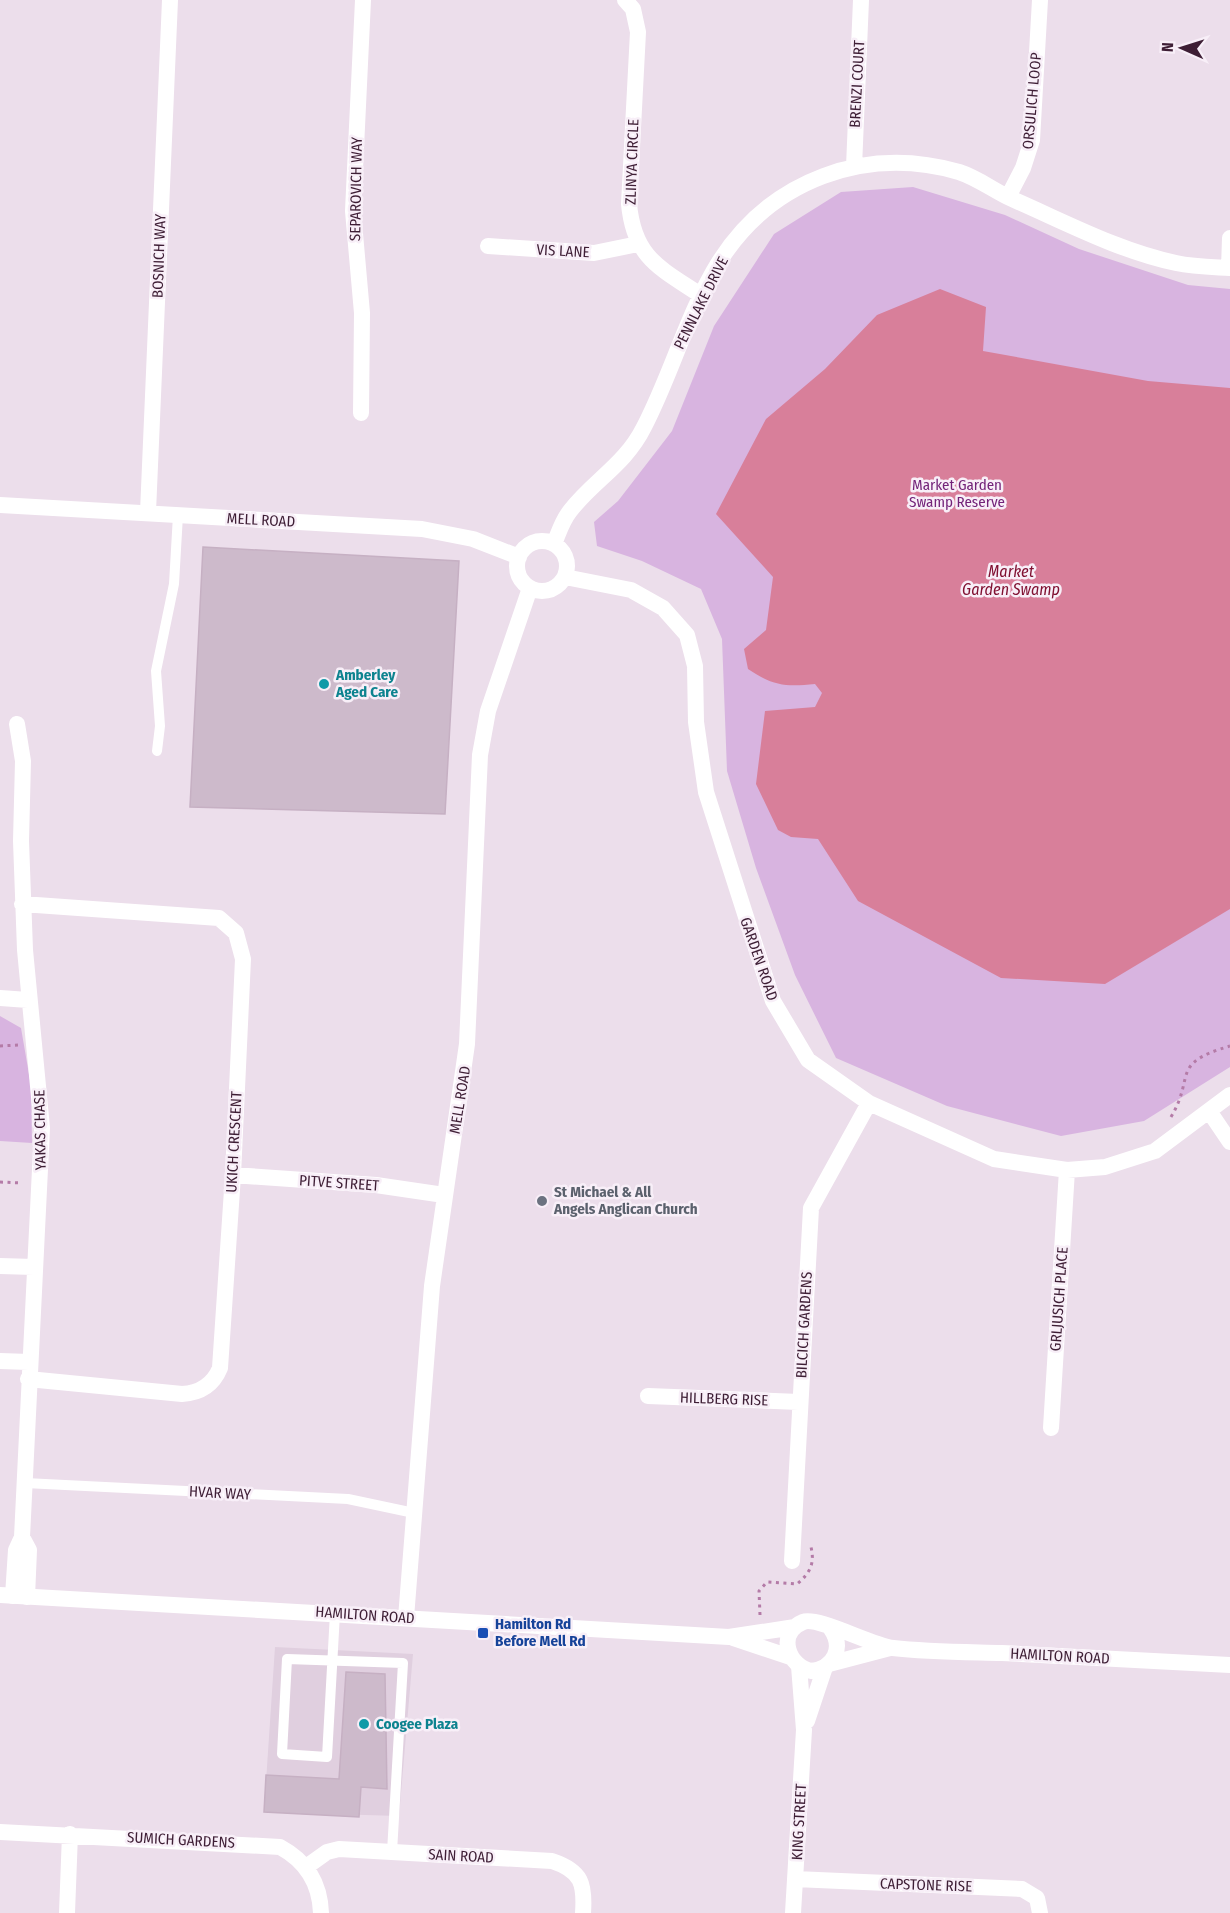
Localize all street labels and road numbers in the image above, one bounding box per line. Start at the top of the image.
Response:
street label: BRENZI COURT [846,40,868,128]
street label: ORSULICH LOOP [1019,52,1045,150]
street label: ZLINYA CIRCLE [622,119,642,205]
street label: SEPAROVICH WAY [346,136,366,241]
street label: BOSNICH WAY [149,213,169,298]
street label: VIS LANE [536,241,590,261]
street label: PENNLAKE DRIVE [670,254,732,352]
street label: MELL ROAD [226,509,296,531]
street label: GARDEN ROAD [736,915,782,1003]
street label: MELL ROAD [446,1065,474,1135]
street label: YAKAS CHASE [30,1090,50,1170]
street label: UKICH CRESCENT [222,1091,246,1193]
street label: PITVE STREET [298,1171,380,1195]
street label: GRLJUSICH PLACE [1046,1246,1072,1352]
street label: BILCICH GARDENS [792,1271,816,1379]
street label: HILLBERG RISE [680,1388,768,1410]
street label: HVAR WAY [189,1482,252,1504]
street label: HAMILTON ROAD [315,1603,415,1627]
street label: HAMILTON ROAD [1010,1644,1110,1668]
street label: KING STREET [788,1783,810,1861]
street label: SUMICH GARDENS [127,1828,235,1852]
street label: SAIN ROAD [428,1845,494,1867]
street label: CAPSTONE RISE [880,1874,972,1896]

